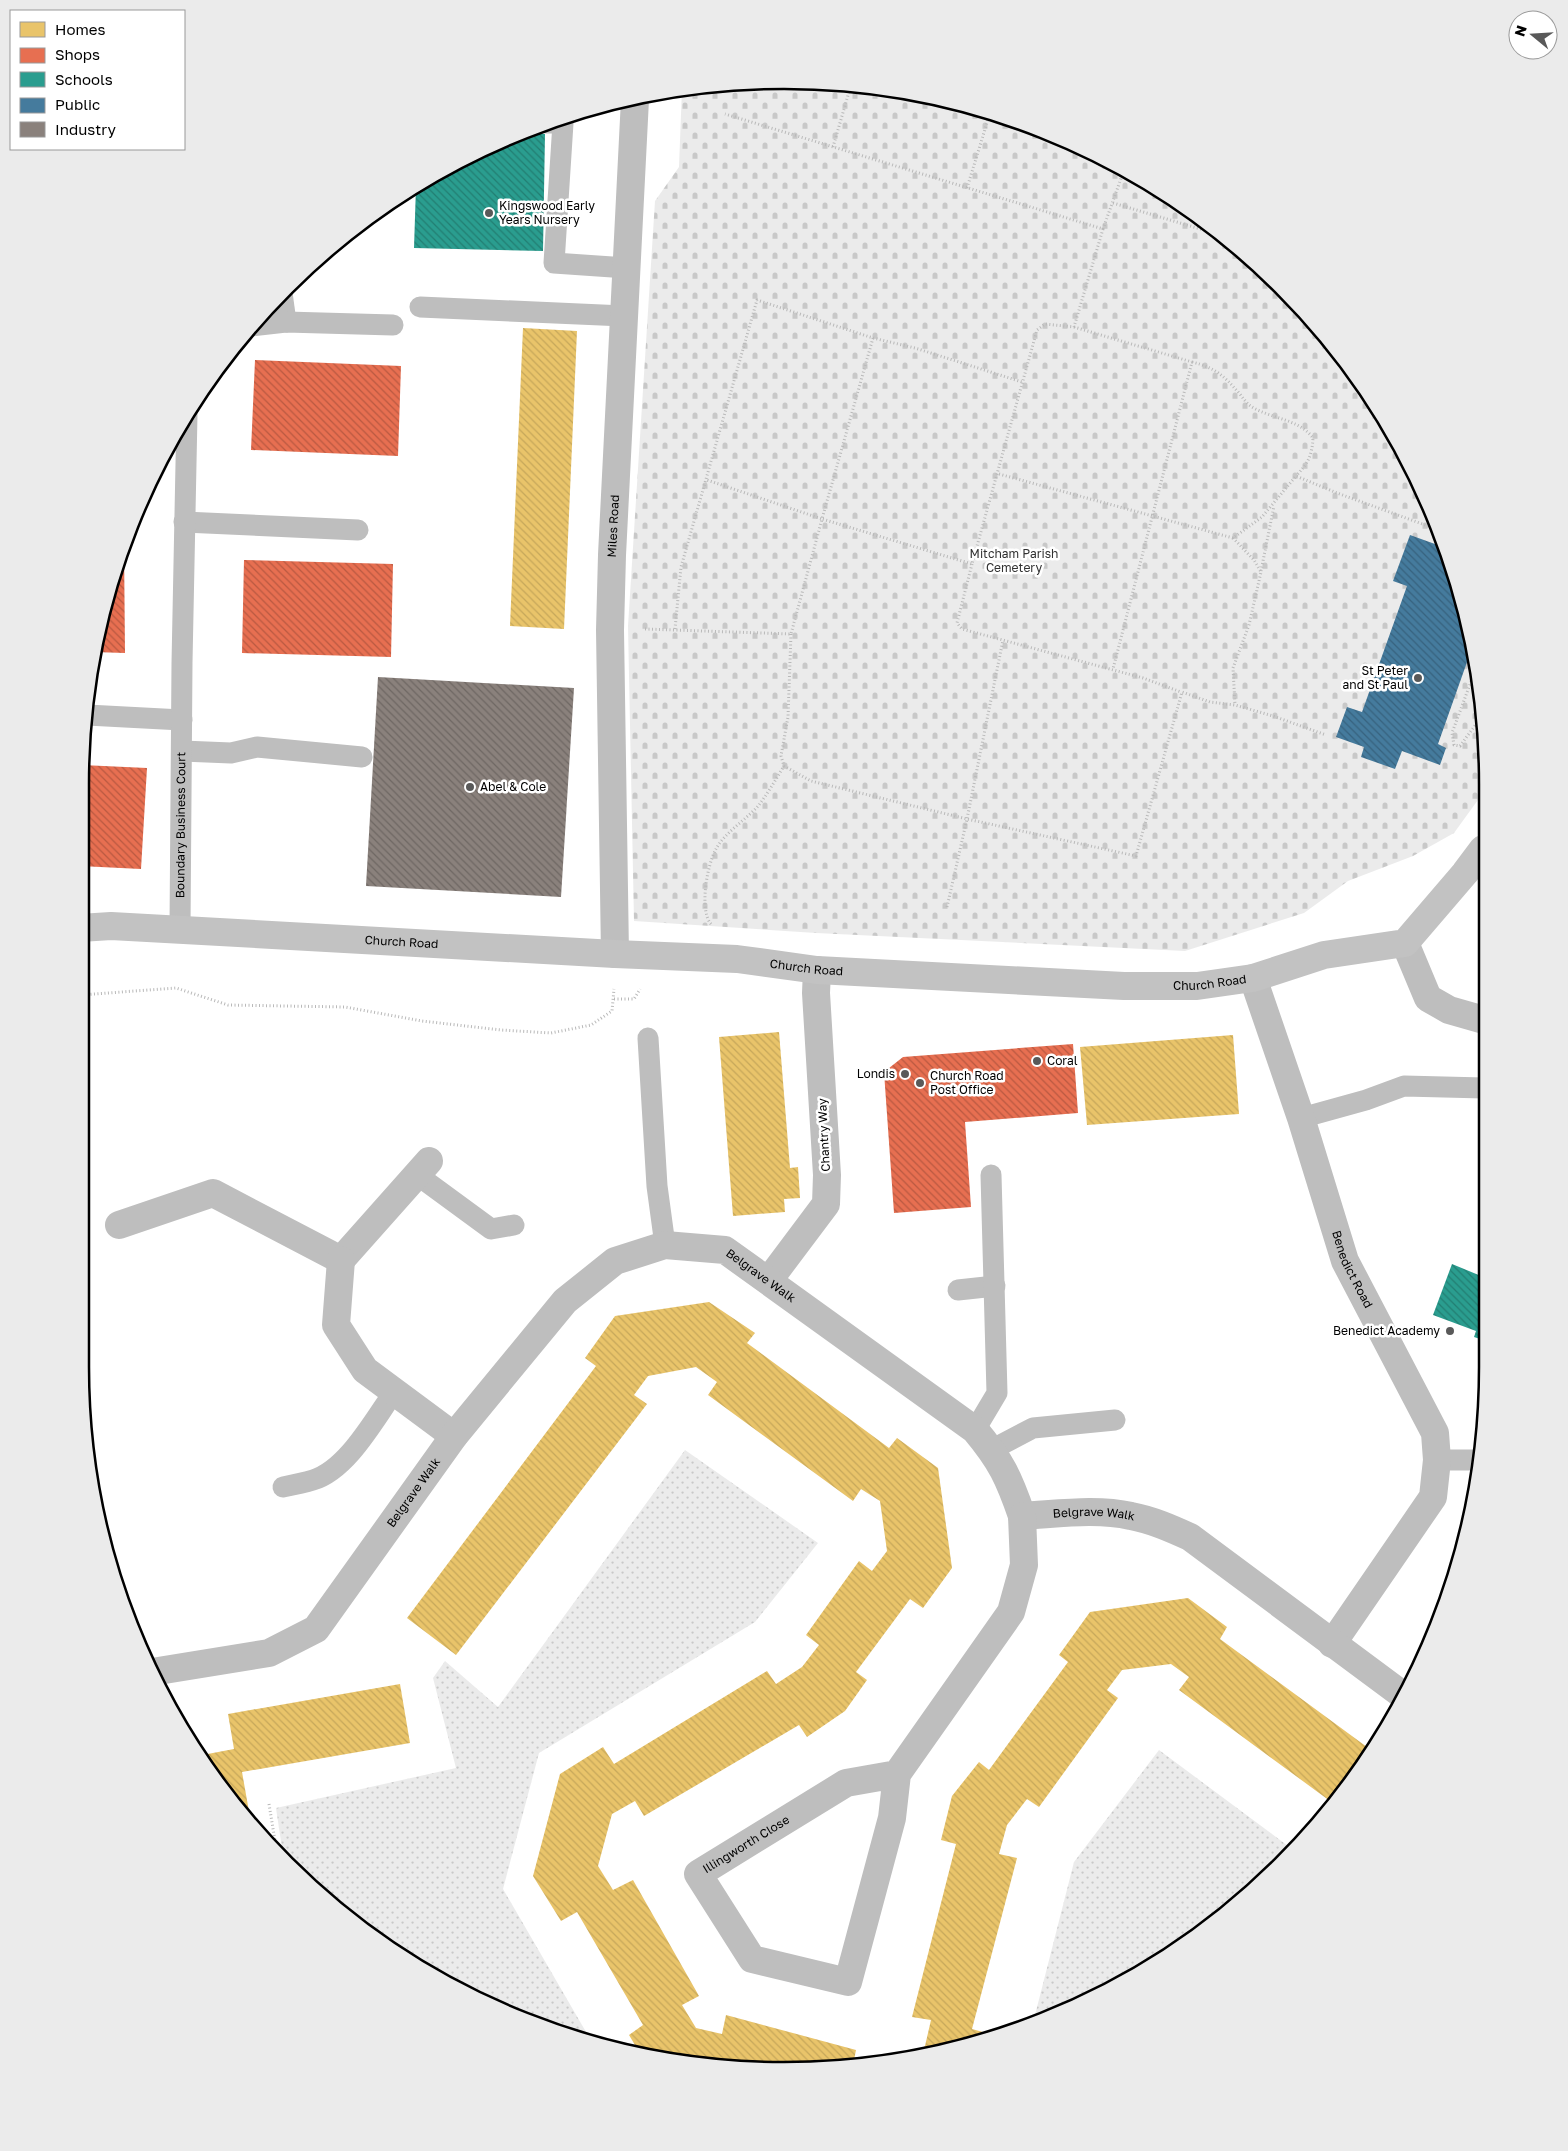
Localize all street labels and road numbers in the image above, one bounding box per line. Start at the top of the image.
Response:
street label: Miles Road [604,494,622,558]
street label: Boundary Business Court [172,752,188,898]
street label: Church Road [364,932,439,951]
street label: Church Road [769,956,844,978]
street label: Church Road [1173,971,1247,993]
street label: Chantry Way [814,1098,833,1172]
street label: Benedict Road [1329,1229,1376,1311]
street label: Belgrave Walk [723,1245,799,1305]
street label: Belgrave Walk [383,1454,443,1530]
street label: Belgrave Walk [1052,1504,1136,1524]
street label: Illingworth Close [700,1812,792,1876]

